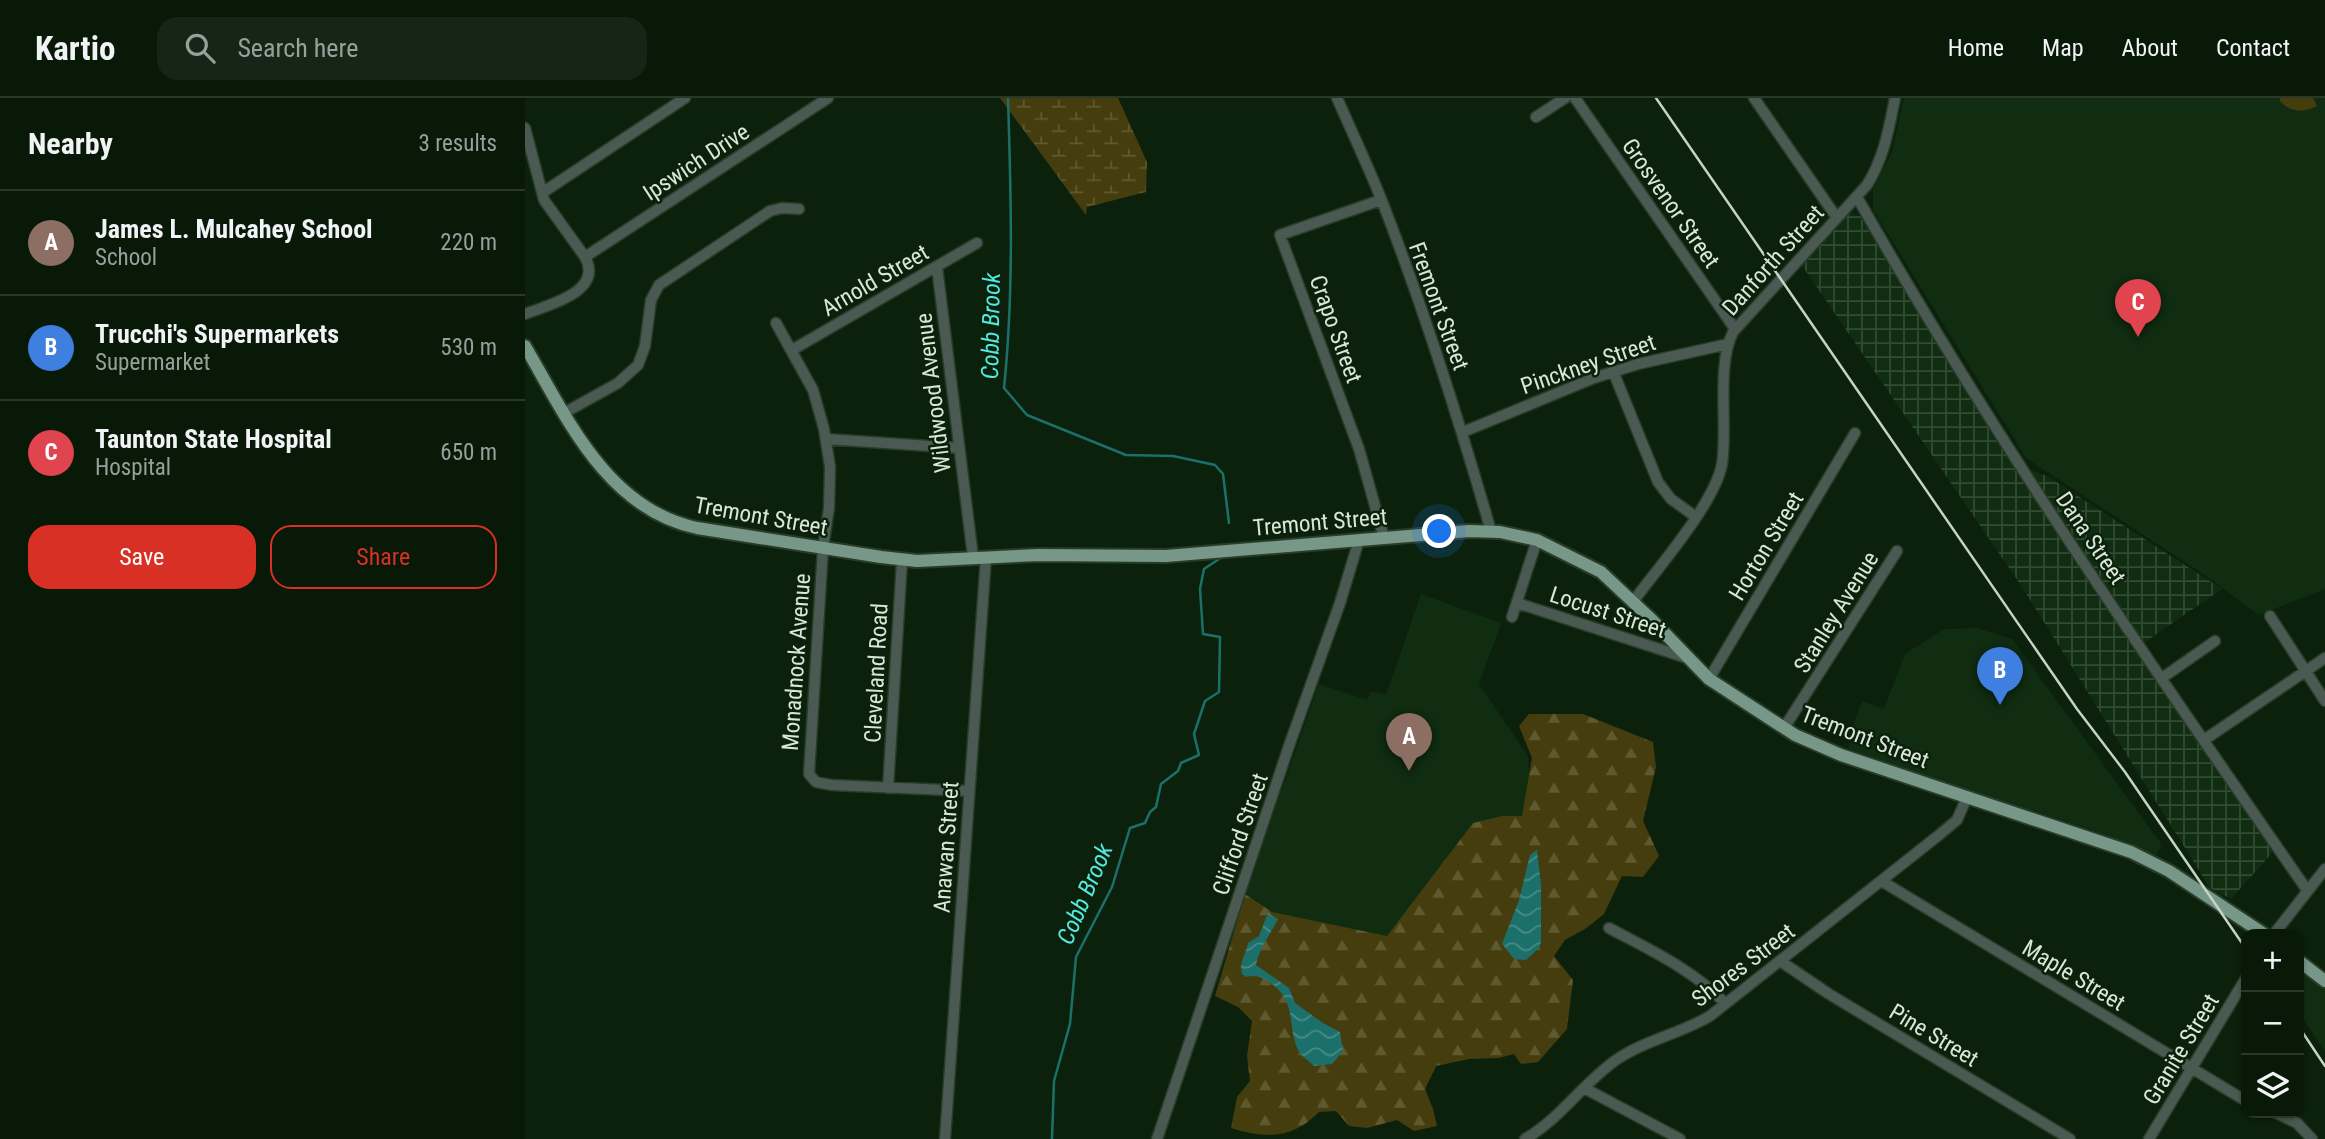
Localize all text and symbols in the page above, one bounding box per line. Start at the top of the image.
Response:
search box [157,17,647,80]
text: Kartio [35,29,115,68]
icon: search [181,29,219,67]
text: Search here [237,33,358,63]
text: Home [1948,34,2004,62]
text: Map [2042,34,2084,62]
text: About [2122,34,2178,62]
text: Contact [2216,34,2290,62]
street label: Ipswich Drive [638,118,754,207]
text: Nearby [28,126,113,161]
text: 3 results [419,130,497,157]
street label: Grosvenor Street [1616,133,1725,273]
street label: Danforth Street [1717,200,1830,321]
text: James L. Mulcahey School [95,214,373,244]
text: A [44,229,58,256]
text: 220 m [440,229,497,256]
street label: Fremont Street [1403,238,1474,374]
street label: Arnold Street [817,239,933,322]
text: School [95,244,157,271]
water label: Cobb Brook [976,272,1006,380]
street label: Crapo Street [1304,272,1367,387]
pin: C [2115,279,2161,337]
street label: Wildwood Avenue [910,312,957,474]
text: Trucchi's Supermarkets [95,319,339,349]
street label: Pinckney Street [1517,329,1659,400]
text: B [45,334,57,361]
text: 530 m [440,334,497,361]
text: Supermarket [95,349,210,376]
text: Taunton State Hospital [95,424,332,454]
text: C [44,439,58,466]
text: 650 m [440,439,497,466]
text: Hospital [95,454,171,481]
street label: Horton Street [1723,487,1809,605]
street label: Dana Street [2050,487,2131,590]
street label: Tremont Street [692,492,830,541]
street label: Tremont Street [1252,503,1388,542]
your location [1422,514,1456,548]
button: Save [28,525,256,589]
button: Share [270,525,497,589]
street label: Stanley Avenue [1788,547,1884,678]
street label: Monadnock Avenue [777,572,816,752]
street label: Locust Street [1546,581,1669,644]
street label: Cleveland Road [859,603,894,744]
pin: B [1977,647,2023,705]
street label: Tremont Street [1797,701,1933,774]
pin: A [1386,713,1432,771]
street label: Clifford Street [1207,770,1274,899]
street label: Anawan Street [928,780,965,914]
water label: Cobb Brook [1051,839,1119,949]
street label: Shores Street [1687,918,1800,1013]
map controls [2241,929,2304,1118]
button: + [2241,929,2304,992]
street label: Maple Street [2018,934,2130,1017]
street label: Granite Street [2138,989,2225,1110]
button: − [2241,992,2304,1055]
street label: Pine Street [1884,998,1983,1073]
button: layers [2241,1055,2304,1118]

